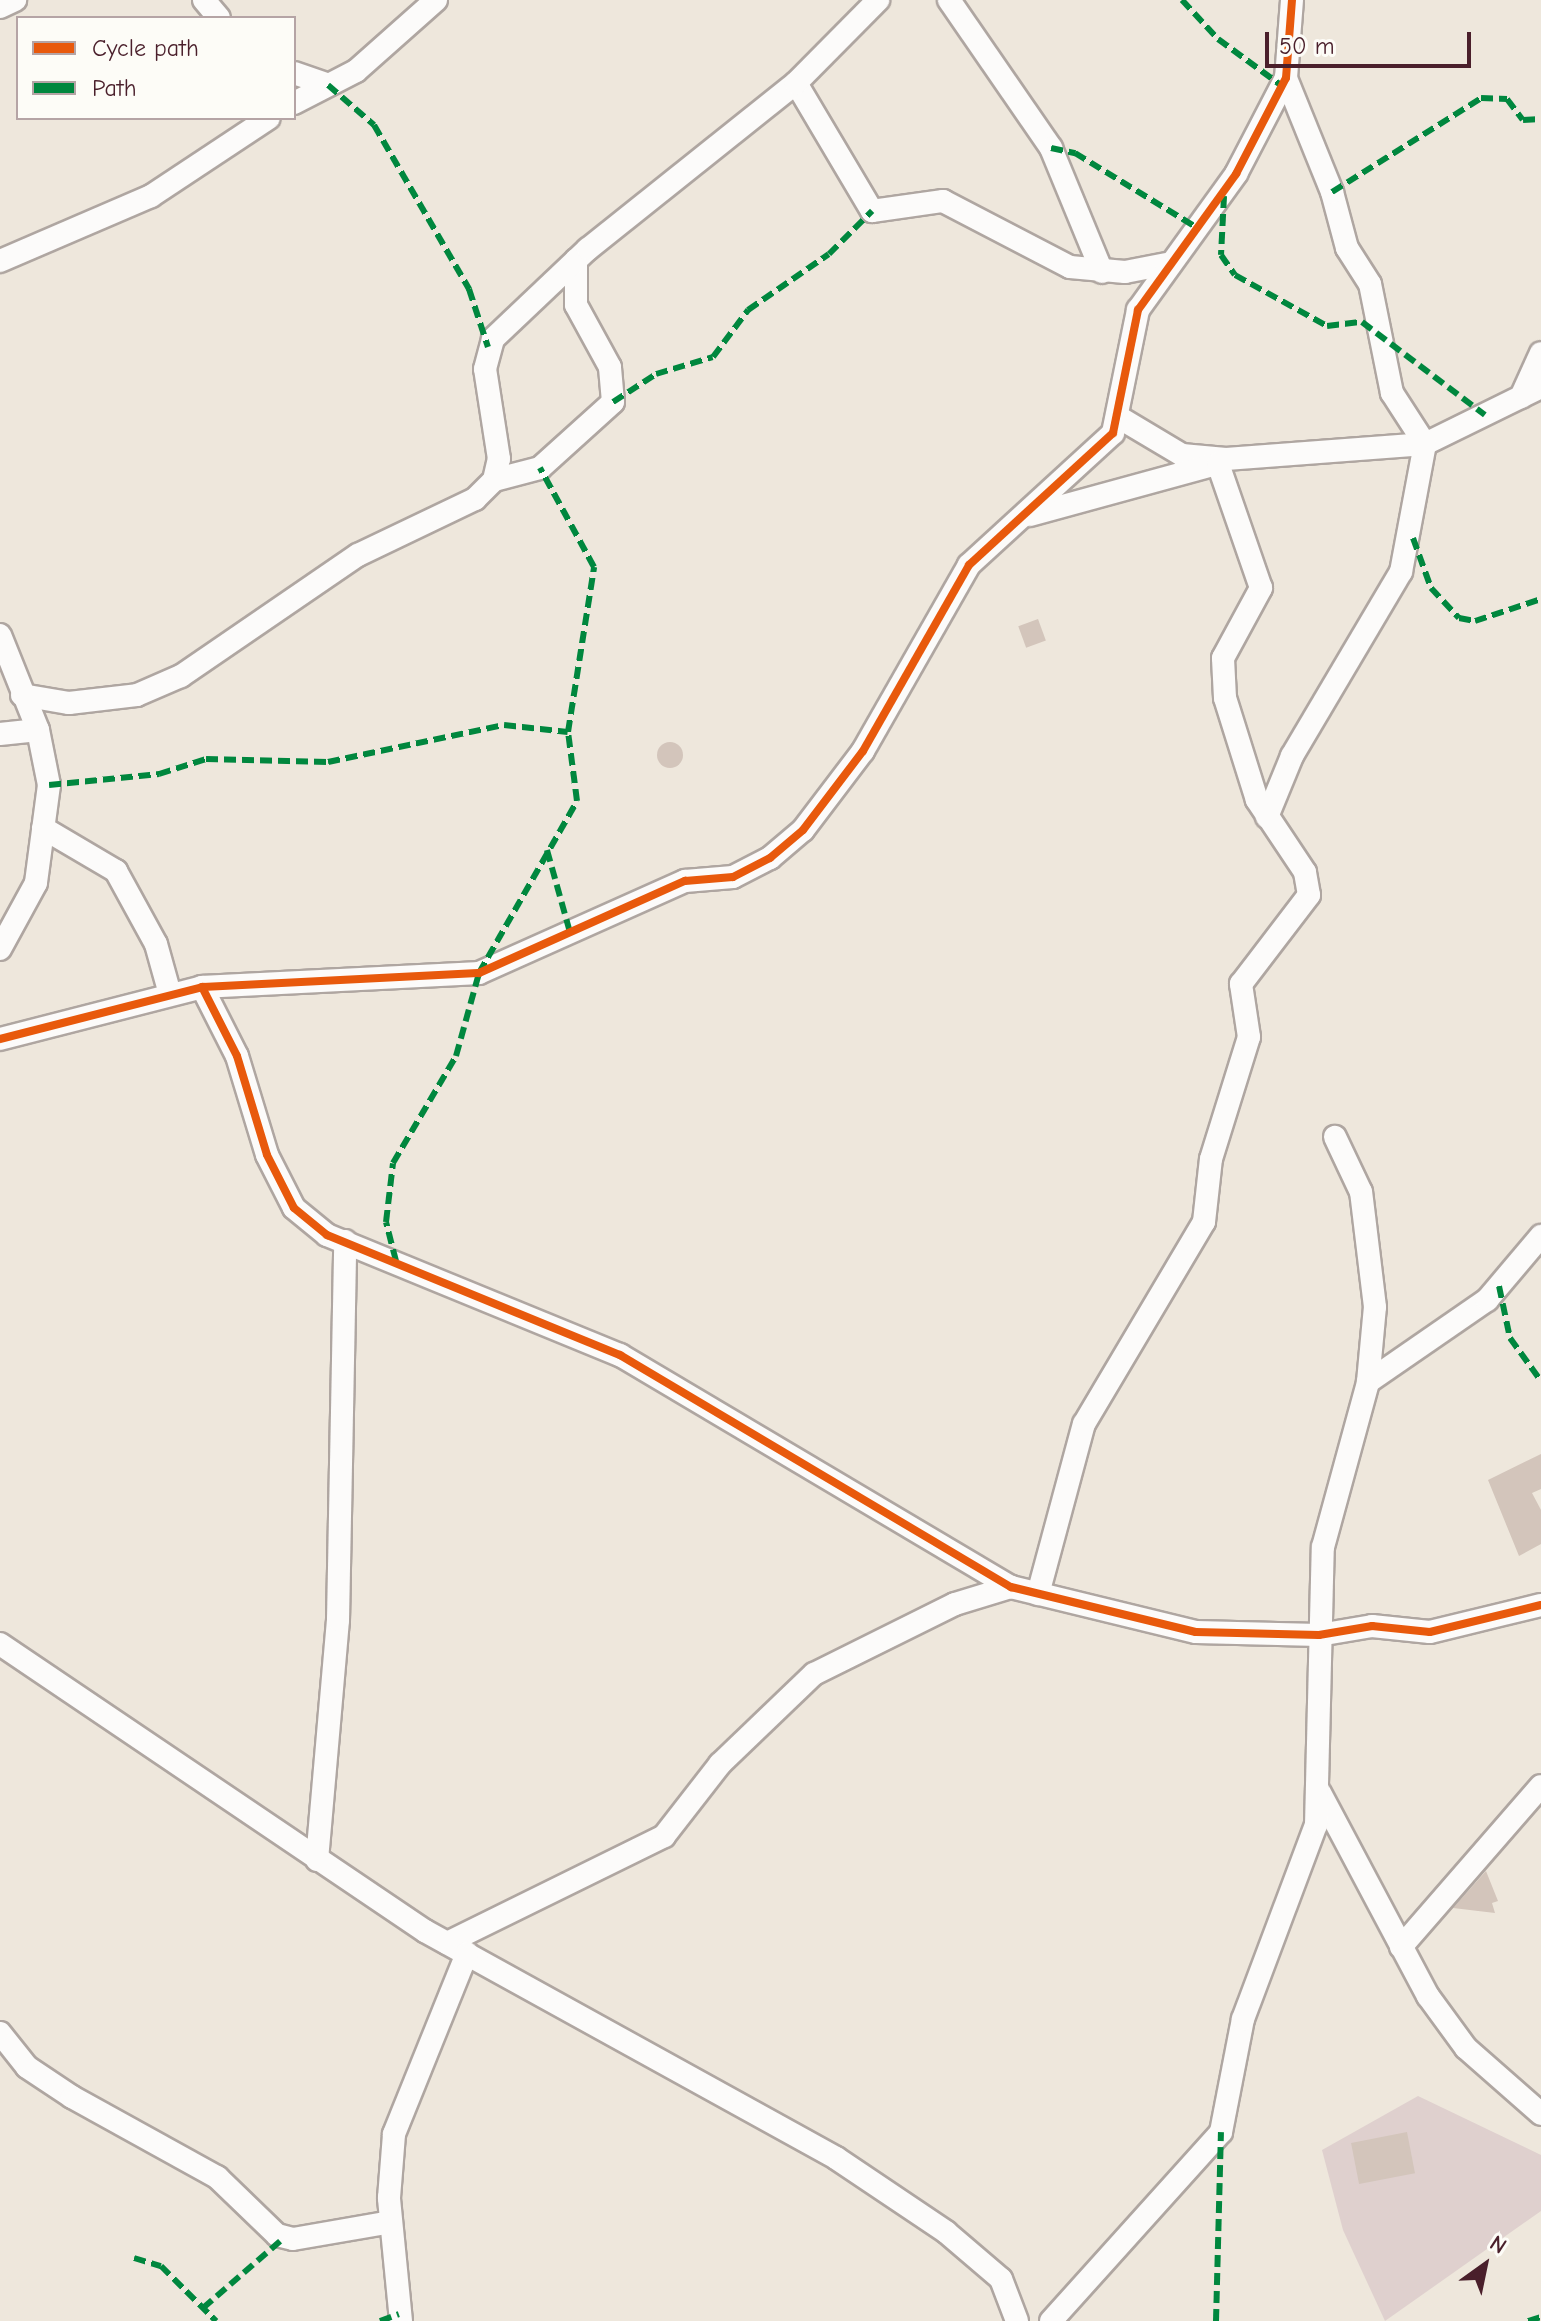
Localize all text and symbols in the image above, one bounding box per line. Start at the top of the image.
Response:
legend [16,16,296,120]
scale bar [1269,16,1475,66]
text: 50 m [1279,32,1335,60]
text: Cycle path [92,34,199,62]
text: Path [92,74,137,102]
north arrow [1445,2225,1525,2305]
text: N [1485,2230,1511,2260]

